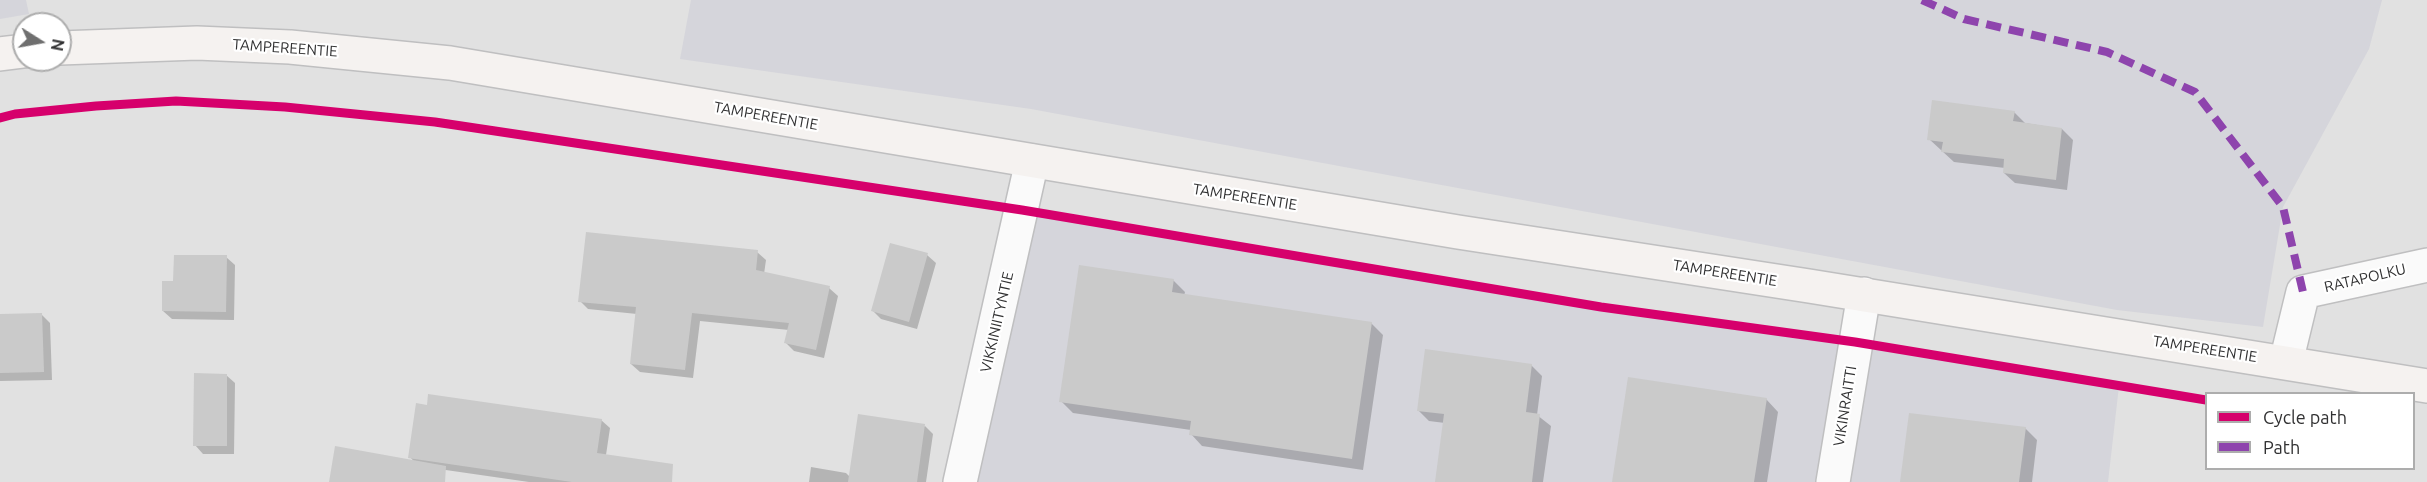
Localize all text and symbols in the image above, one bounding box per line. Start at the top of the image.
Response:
north arrow [12,12,72,72]
street label: TAMPEREENTIE [232,35,338,61]
text: N [48,37,68,53]
street label: TAMPEREENTIE [713,98,819,134]
street label: TAMPEREENTIE [1192,180,1298,214]
street label: TAMPEREENTIE [1672,256,1778,290]
street label: RATAPOLKU [2322,260,2408,296]
street label: VIKKINIITYNTIE [977,270,1017,374]
street label: TAMPEREENTIE [2152,332,2258,366]
street label: VIKINRAITTI [1830,364,1860,448]
legend [2205,392,2415,470]
text: Cycle path [2263,407,2347,427]
text: Path [2263,437,2300,457]

